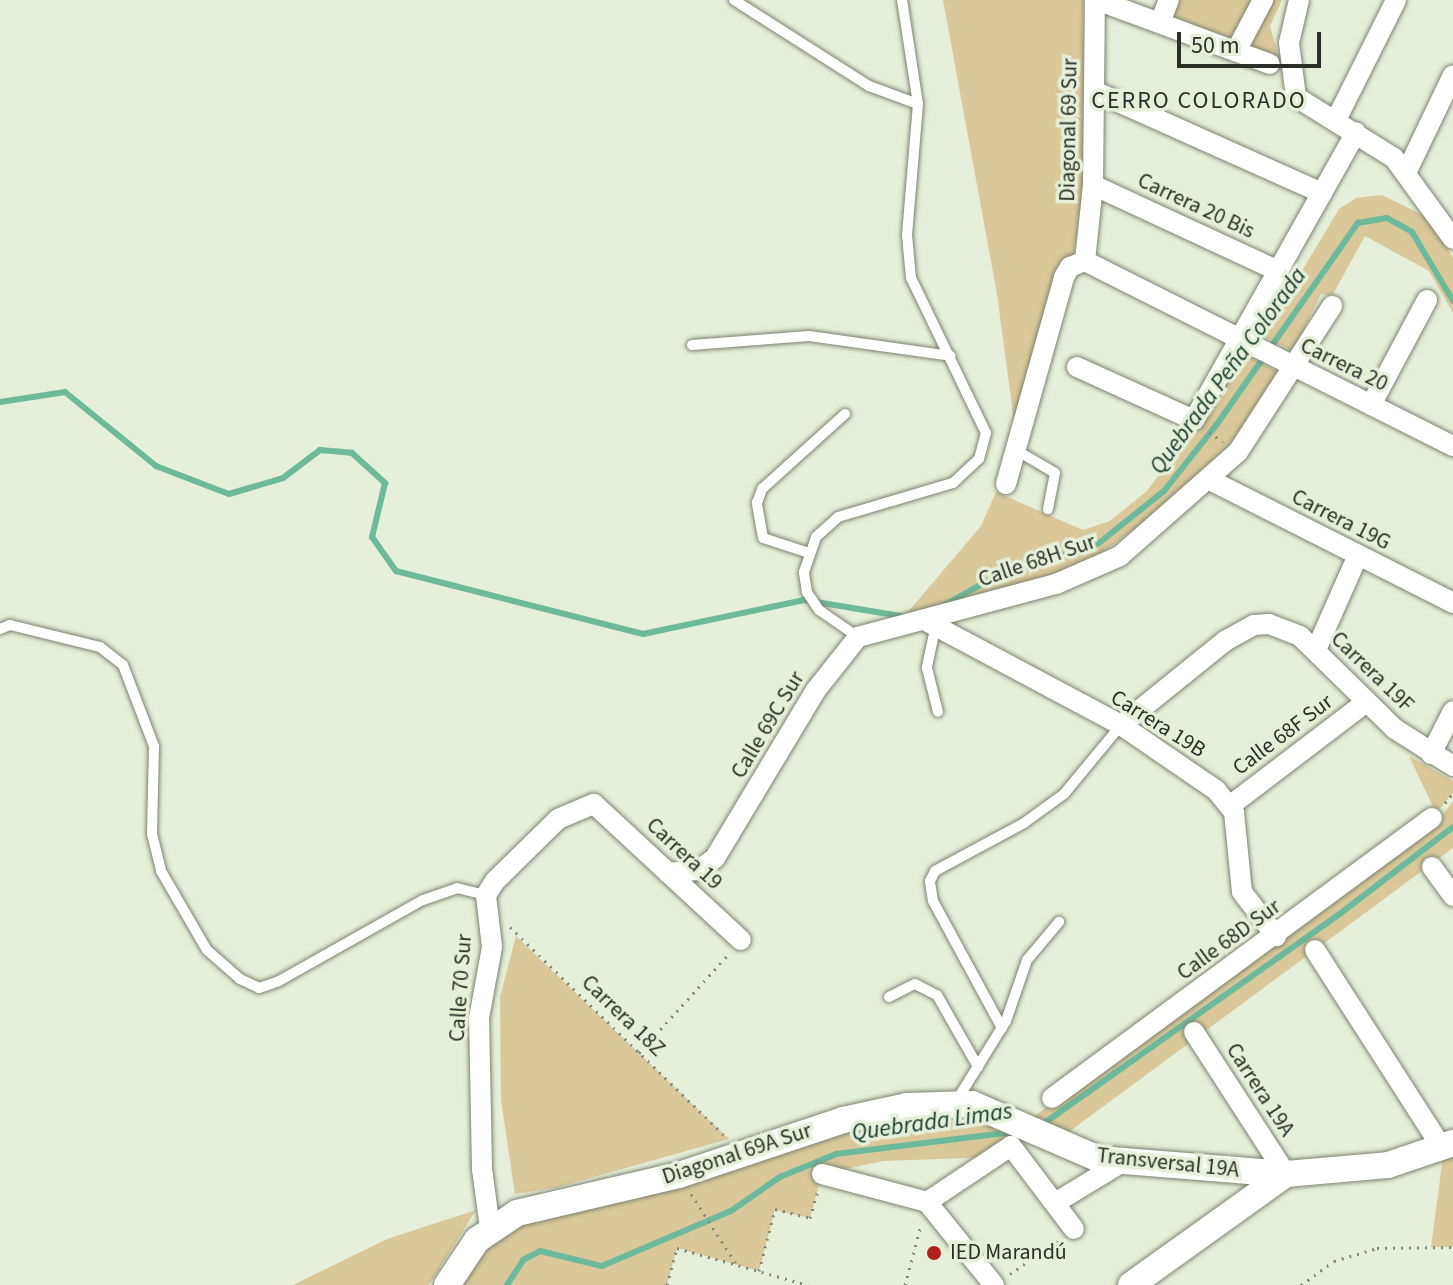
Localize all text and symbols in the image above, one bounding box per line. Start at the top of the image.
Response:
scale bar [1181,16,1325,66]
text: 50 m [1191,28,1240,63]
street label: Diagonal 69 Sur [1055,58,1083,202]
district label: CERRO COLORADO [1091,87,1307,115]
street label: Carrera 20 Bis [1133,167,1259,245]
water label: Quebrada Peña Colorada [1143,262,1313,480]
street label: Carrera 20 [1296,333,1392,397]
street label: Carrera 19G [1287,484,1395,556]
street label: Calle 68H Sur [975,529,1099,593]
street label: Carrera 19F [1325,626,1419,718]
street label: Calle 69C Sur [726,667,810,783]
street label: Carrera 19B [1106,684,1210,764]
street label: Calle 68F Sur [1228,689,1338,781]
street label: Carrera 19 [641,812,727,896]
street label: Calle 68D Sur [1172,894,1286,986]
street label: Calle 70 Sur [444,933,478,1043]
street label: Carrera 18Z [576,970,670,1062]
street label: Carrera 19A [1220,1038,1300,1142]
water label: Quebrada Limas [850,1096,1014,1148]
street label: Diagonal 69A Sur [659,1117,815,1191]
street label: Transversal 19A [1096,1142,1240,1184]
place label: IED Marandú [950,1240,1067,1266]
marker: IED Marandú [925,1244,943,1262]

